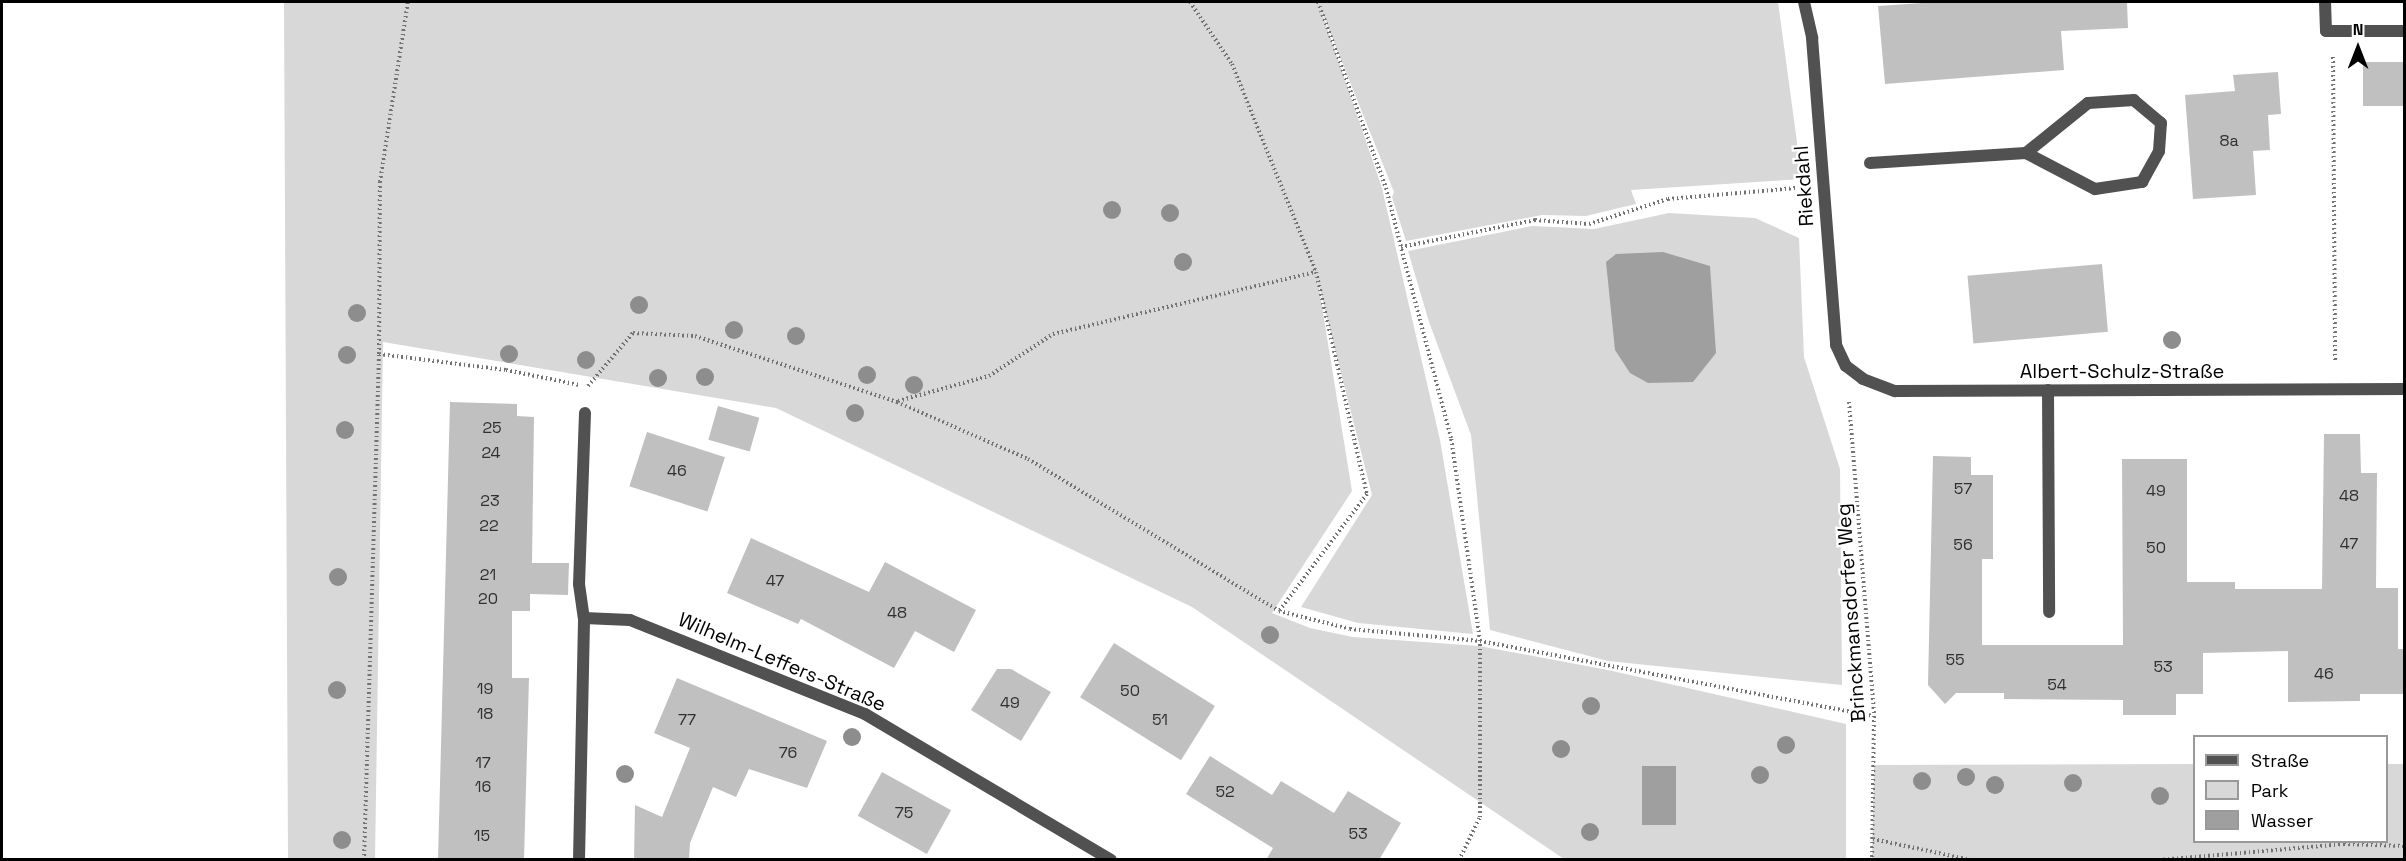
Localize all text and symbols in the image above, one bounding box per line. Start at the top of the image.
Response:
north arrow [2328,18,2388,78]
text: N [2353,19,2363,40]
house number: 8a [2219,131,2239,151]
street label: Riekdahl [1789,145,1819,227]
street label: Albert-Schulz-Straße [2020,359,2224,383]
house number: 25 [482,418,502,438]
house number: 24 [481,443,501,463]
house number: 46 [667,461,687,481]
house number: 57 [1954,479,1972,499]
house number: 49 [2146,481,2166,501]
house number: 48 [2339,486,2359,506]
house number: 23 [480,491,500,511]
street label: Brinckmansdorfer Weg [1831,503,1871,723]
house number: 22 [479,516,499,536]
house number: 47 [2340,534,2358,554]
house number: 56 [1953,535,1973,555]
house number: 50 [2146,538,2166,558]
house number: 21 [480,565,496,585]
house number: 47 [766,571,784,591]
house number: 20 [478,589,498,609]
house number: 48 [887,603,907,623]
street label: Wilhelm-Leffers-Straße [675,607,889,717]
house number: 55 [1945,650,1965,670]
house number: 53 [2153,657,2173,677]
house number: 46 [2314,664,2334,684]
house number: 54 [2047,675,2067,695]
house number: 19 [477,679,493,699]
house number: 50 [1120,681,1140,701]
house number: 49 [1000,693,1020,713]
house number: 18 [477,704,493,724]
house number: 77 [678,710,696,730]
house number: 51 [1152,710,1168,730]
legend [2193,735,2388,843]
house number: 76 [779,743,797,763]
text: Straße [2251,749,2309,772]
house number: 17 [475,753,491,773]
house number: 16 [475,777,491,797]
text: Park [2251,779,2288,802]
house number: 52 [1215,782,1235,802]
house number: 75 [895,803,913,823]
text: Wasser [2251,809,2313,832]
house number: 53 [1348,824,1368,844]
house number: 15 [474,826,490,846]

